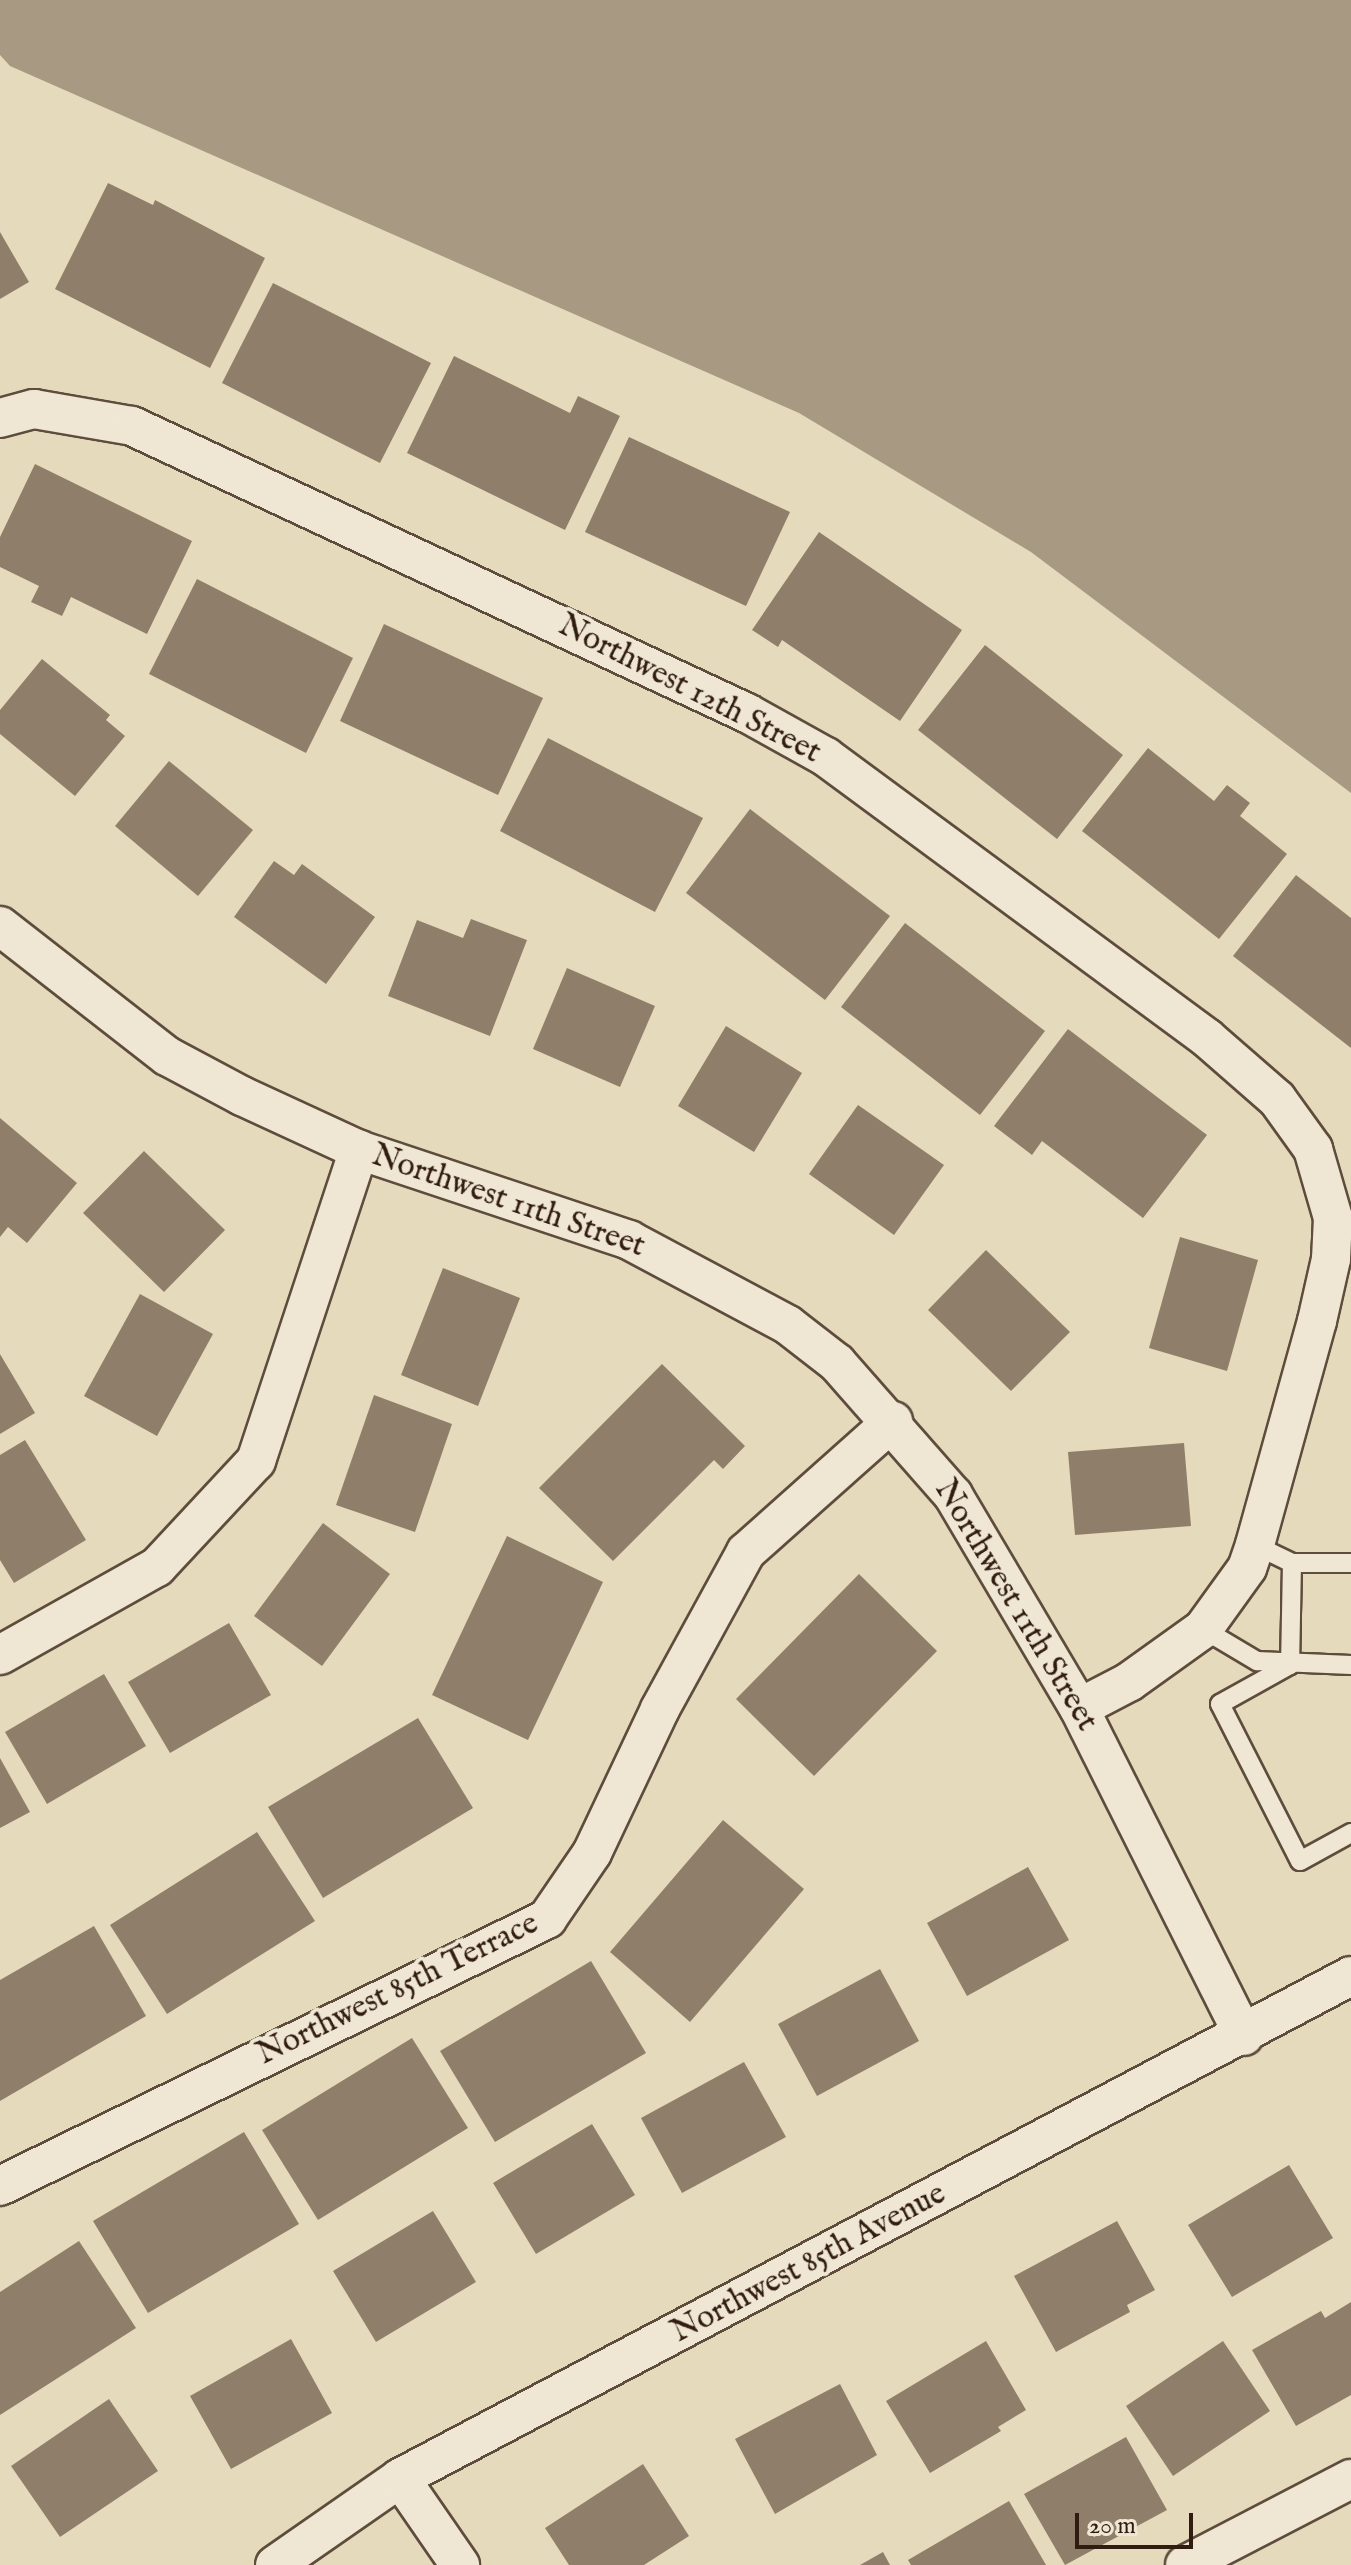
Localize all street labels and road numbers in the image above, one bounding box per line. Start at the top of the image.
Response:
street label: Northwest 12th Street [551,607,827,773]
street label: Northwest 11th Street [366,1137,650,1267]
street label: Northwest 11th Street [925,1473,1105,1739]
street label: Northwest 85th Terrace [251,1905,545,2075]
street label: Northwest 85th Avenue [665,2175,953,2353]

